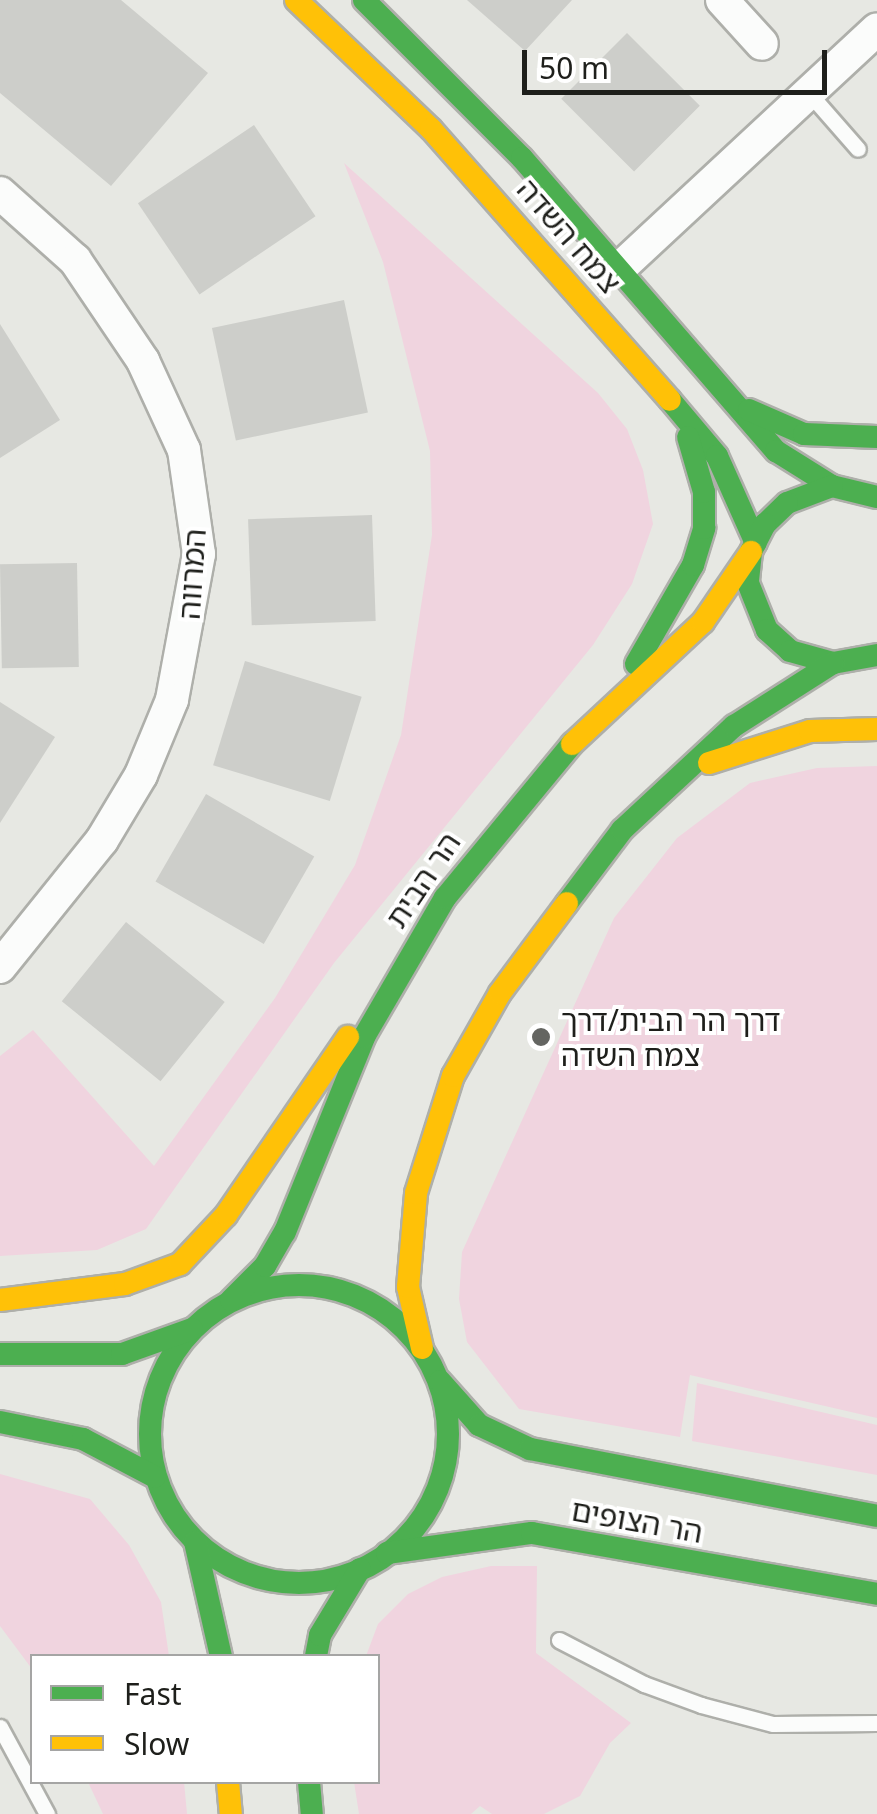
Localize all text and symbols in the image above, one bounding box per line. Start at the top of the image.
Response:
scale bar [527,30,832,92]
text: 50 m [539,47,609,88]
street label: צמח השדה [510,172,628,300]
street label: המרווה [171,527,213,621]
street label: הר הבית [378,826,468,934]
place label: דרך הר הבית/דרך צמח השדה [561,1002,781,1072]
marker: דרך הר הבית/דרך צמח השדה [530,1026,552,1048]
street label: הר הצופים [569,1492,705,1550]
legend [30,1654,380,1784]
text: Fast [124,1673,182,1714]
text: Slow [124,1723,189,1764]

